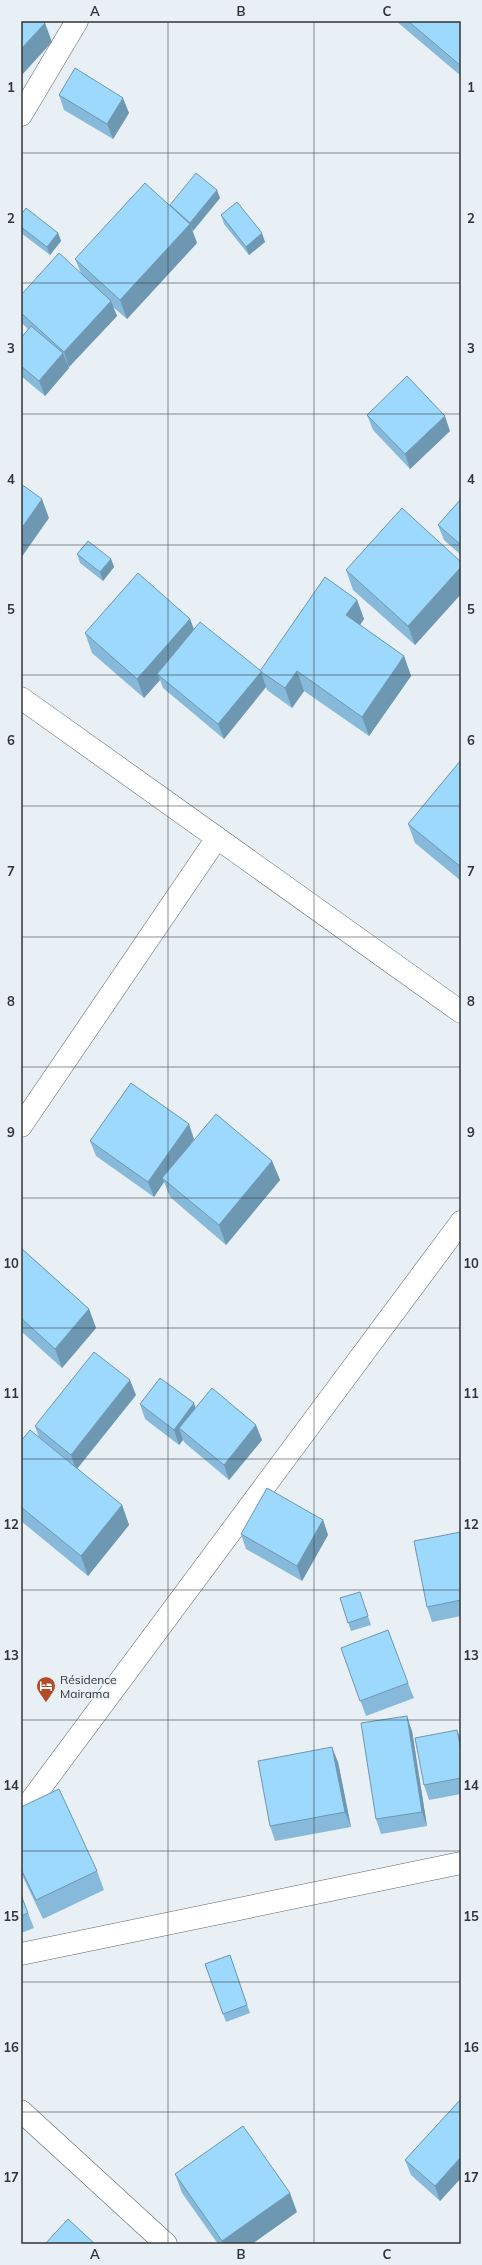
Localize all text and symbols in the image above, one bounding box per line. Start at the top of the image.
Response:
text: A [90,3,100,19]
text: B [237,3,246,19]
text: C [383,3,392,19]
text: 1 [7,79,15,95]
text: 1 [467,79,475,95]
text: 2 [7,210,15,226]
text: 2 [467,210,475,226]
text: 3 [7,340,15,356]
text: 3 [467,340,475,356]
text: 4 [7,471,15,487]
text: 4 [467,471,475,487]
text: 5 [7,601,15,617]
text: 5 [467,601,475,617]
text: 6 [7,732,15,748]
text: 6 [467,732,475,748]
text: 7 [7,863,15,879]
text: 7 [467,863,475,879]
text: 8 [7,993,15,1009]
text: 8 [467,993,475,1009]
text: 9 [7,1124,15,1140]
text: 9 [467,1124,475,1140]
text: 10 [3,1255,19,1271]
text: 10 [463,1255,479,1271]
text: 11 [3,1385,19,1401]
text: 11 [463,1385,479,1401]
text: 12 [3,1516,19,1532]
text: 12 [463,1516,479,1532]
text: 13 [3,1647,19,1663]
text: 13 [463,1647,479,1663]
place label: Résidence Mairama [60,1672,117,1701]
hotel icon: Résidence Mairama [35,1675,57,1703]
text: 14 [3,1777,19,1793]
text: 14 [463,1777,479,1793]
text: 15 [3,1908,19,1924]
text: 15 [463,1908,479,1924]
text: 16 [3,2039,19,2055]
text: 16 [463,2039,479,2055]
text: 17 [3,2169,19,2185]
text: 17 [463,2169,479,2185]
text: A [90,2246,100,2262]
text: B [237,2246,246,2262]
text: C [383,2246,392,2262]

